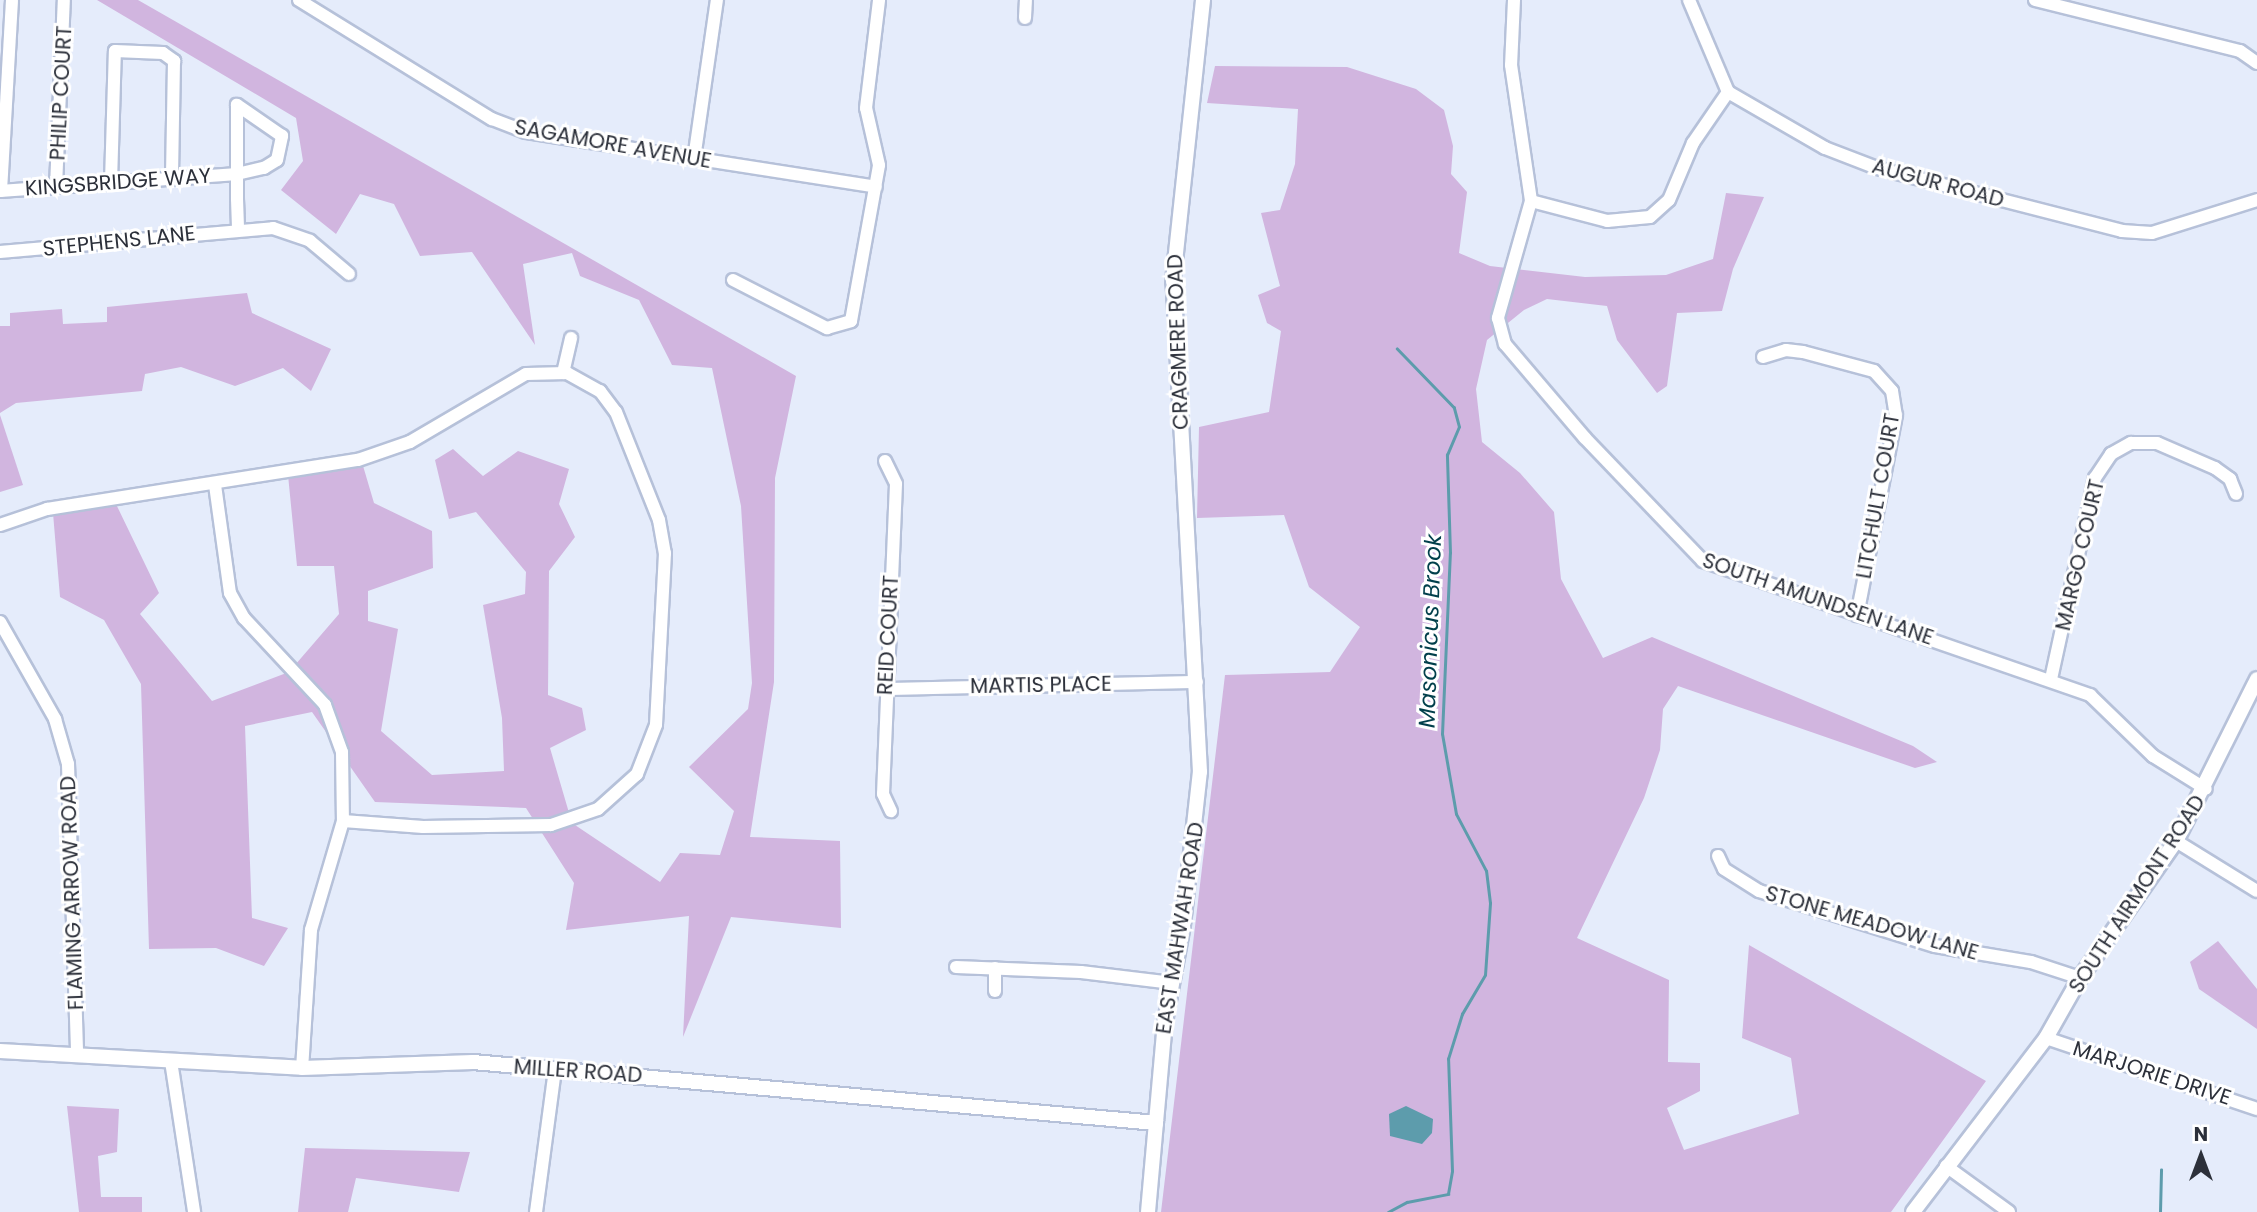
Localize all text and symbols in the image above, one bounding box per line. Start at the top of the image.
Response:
street label: PHILIP COURT [45,25,77,161]
street label: SAGAMORE AVENUE [513,114,713,174]
street label: AUGUR ROAD [1869,153,2007,213]
street label: KINGSBRIDGE WAY [24,163,212,201]
street label: STEPHENS LANE [41,220,197,262]
street label: CRAGMERE ROAD [1162,254,1194,430]
street label: LITCHULT COURT [1851,411,1905,581]
street label: MARGO COURT [2050,477,2110,633]
water label: Masonicus Brook [1413,534,1447,728]
street label: SOUTH AMUNDSEN LANE [1699,548,1937,650]
street label: REID COURT [872,574,904,696]
street label: MARTIS PLACE [970,671,1112,699]
street label: FLAMING ARROW ROAD [55,775,89,1011]
street label: SOUTH AIRMONT ROAD [2063,790,2211,998]
street label: EAST MAHWAH ROAD [1151,820,1209,1036]
street label: STONE MEADOW LANE [1763,880,1981,966]
street label: MARJORIE DRIVE [2070,1036,2234,1110]
street label: MILLER ROAD [513,1054,643,1088]
north arrow [2166,1121,2236,1191]
text: N [2194,1121,2208,1148]

